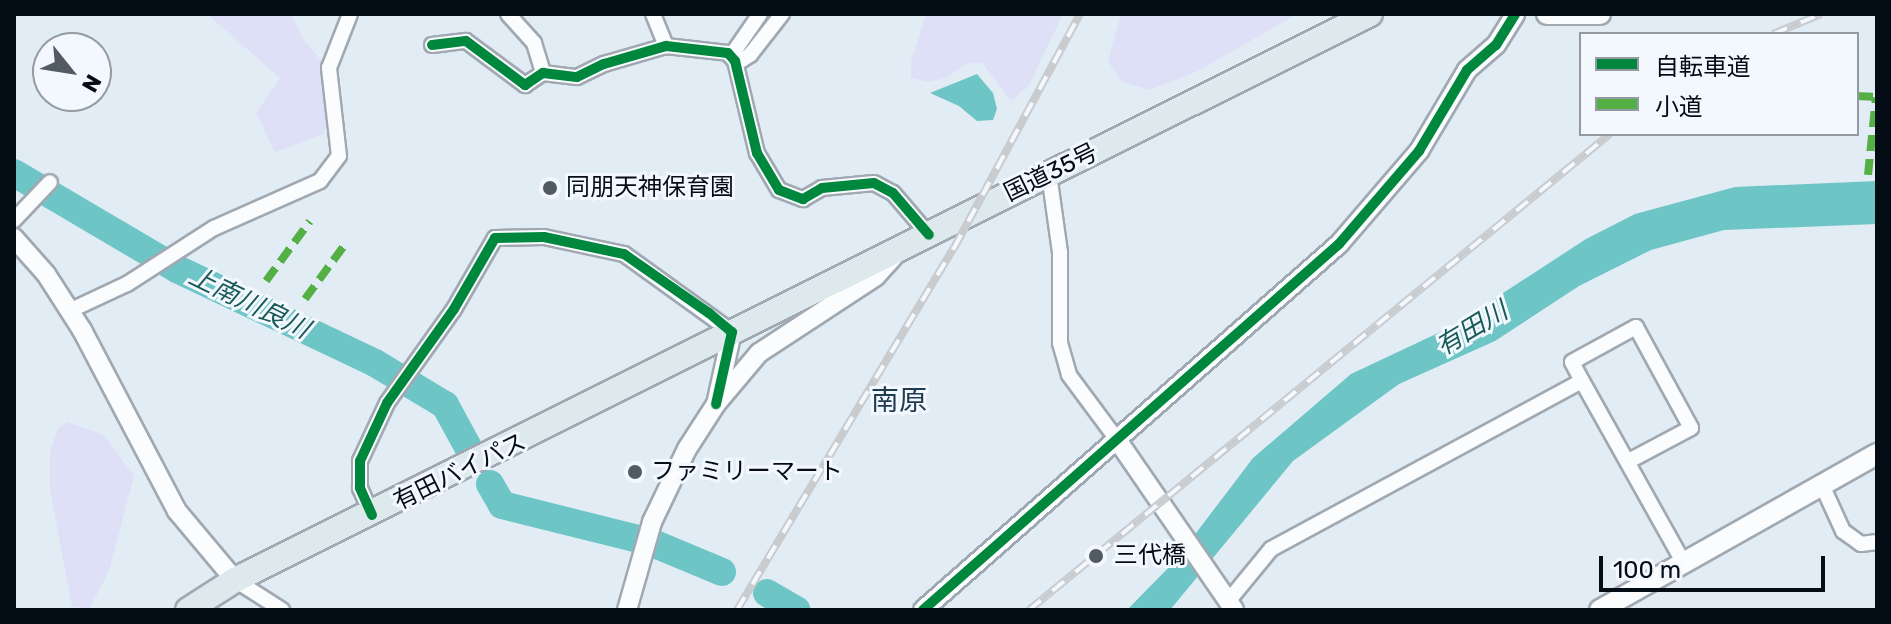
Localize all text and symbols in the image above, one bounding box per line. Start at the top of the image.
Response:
north arrow [32,32,112,112]
legend [1579,32,1859,136]
text: 自転車道 [1655,53,1751,81]
text: N [76,70,107,97]
text: 小道 [1655,93,1703,121]
street label: 国道35号 [999,138,1103,208]
place label: 同朋天神保育園 [566,174,734,202]
marker: 同朋天神保育園 [541,179,559,197]
water label: 上南川良川 [184,260,314,346]
water label: 有田川 [1431,296,1513,362]
district label: 南原 [871,384,927,418]
street label: 有田バイパス [389,427,531,517]
place label: ファミリーマート [651,458,843,486]
marker: ファミリーマート [626,463,644,481]
scale bar [1603,540,1829,590]
place label: 三代橋 [1114,542,1186,570]
marker: 三代橋 [1085,545,1107,567]
text: 100 m [1613,556,1681,584]

